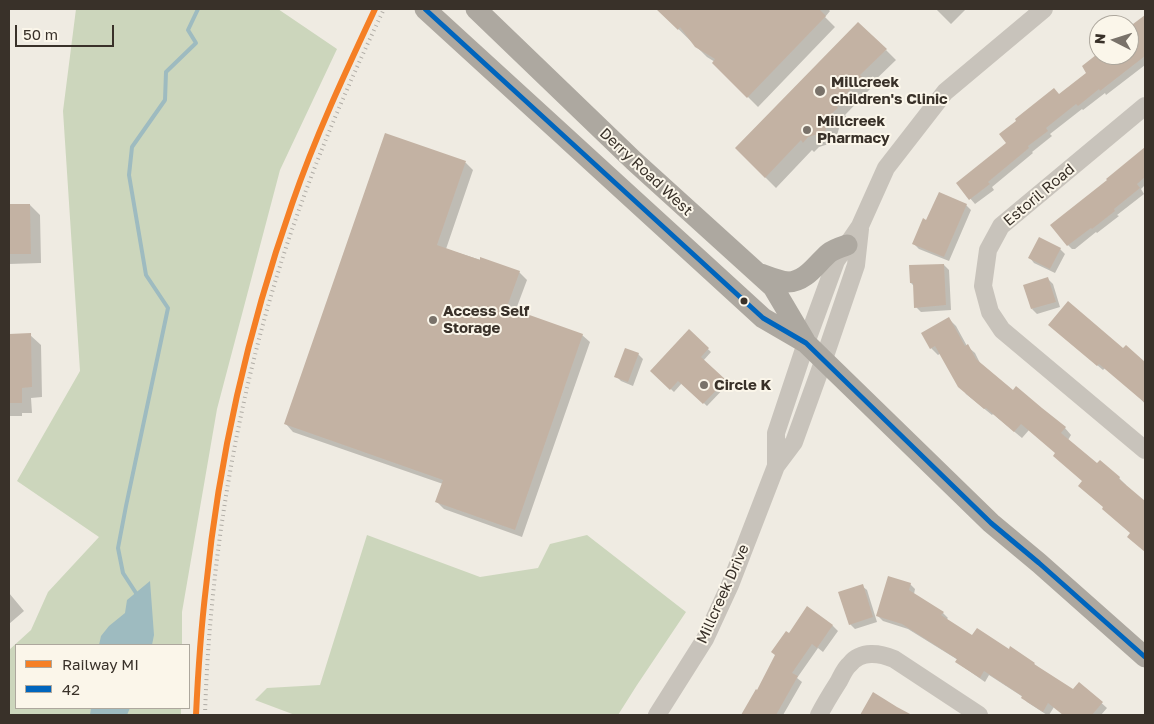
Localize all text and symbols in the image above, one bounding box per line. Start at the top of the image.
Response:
scale bar [18,15,116,47]
north arrow [1089,15,1139,65]
text: 50 m [23,25,58,43]
text: N [1091,33,1108,45]
place label: Millcreek children's Clinic [831,73,948,108]
marker: Millcreek children's Clinic [813,84,827,98]
place label: Millcreek Pharmacy [817,112,890,147]
street label: Derry Road West [596,124,696,220]
marker: Millcreek Pharmacy [801,124,813,136]
street label: Estoril Road [1000,160,1078,230]
unlabelled marker [739,296,749,306]
place label: Access Self Storage [443,302,529,337]
marker: Access Self Storage [427,314,439,326]
place label: Circle K [714,376,771,394]
marker: Circle K [698,379,710,391]
street label: Millcreek Drive [693,541,753,647]
legend [15,644,190,709]
text: Railway MI [62,655,139,673]
text: 42 [62,680,80,698]

